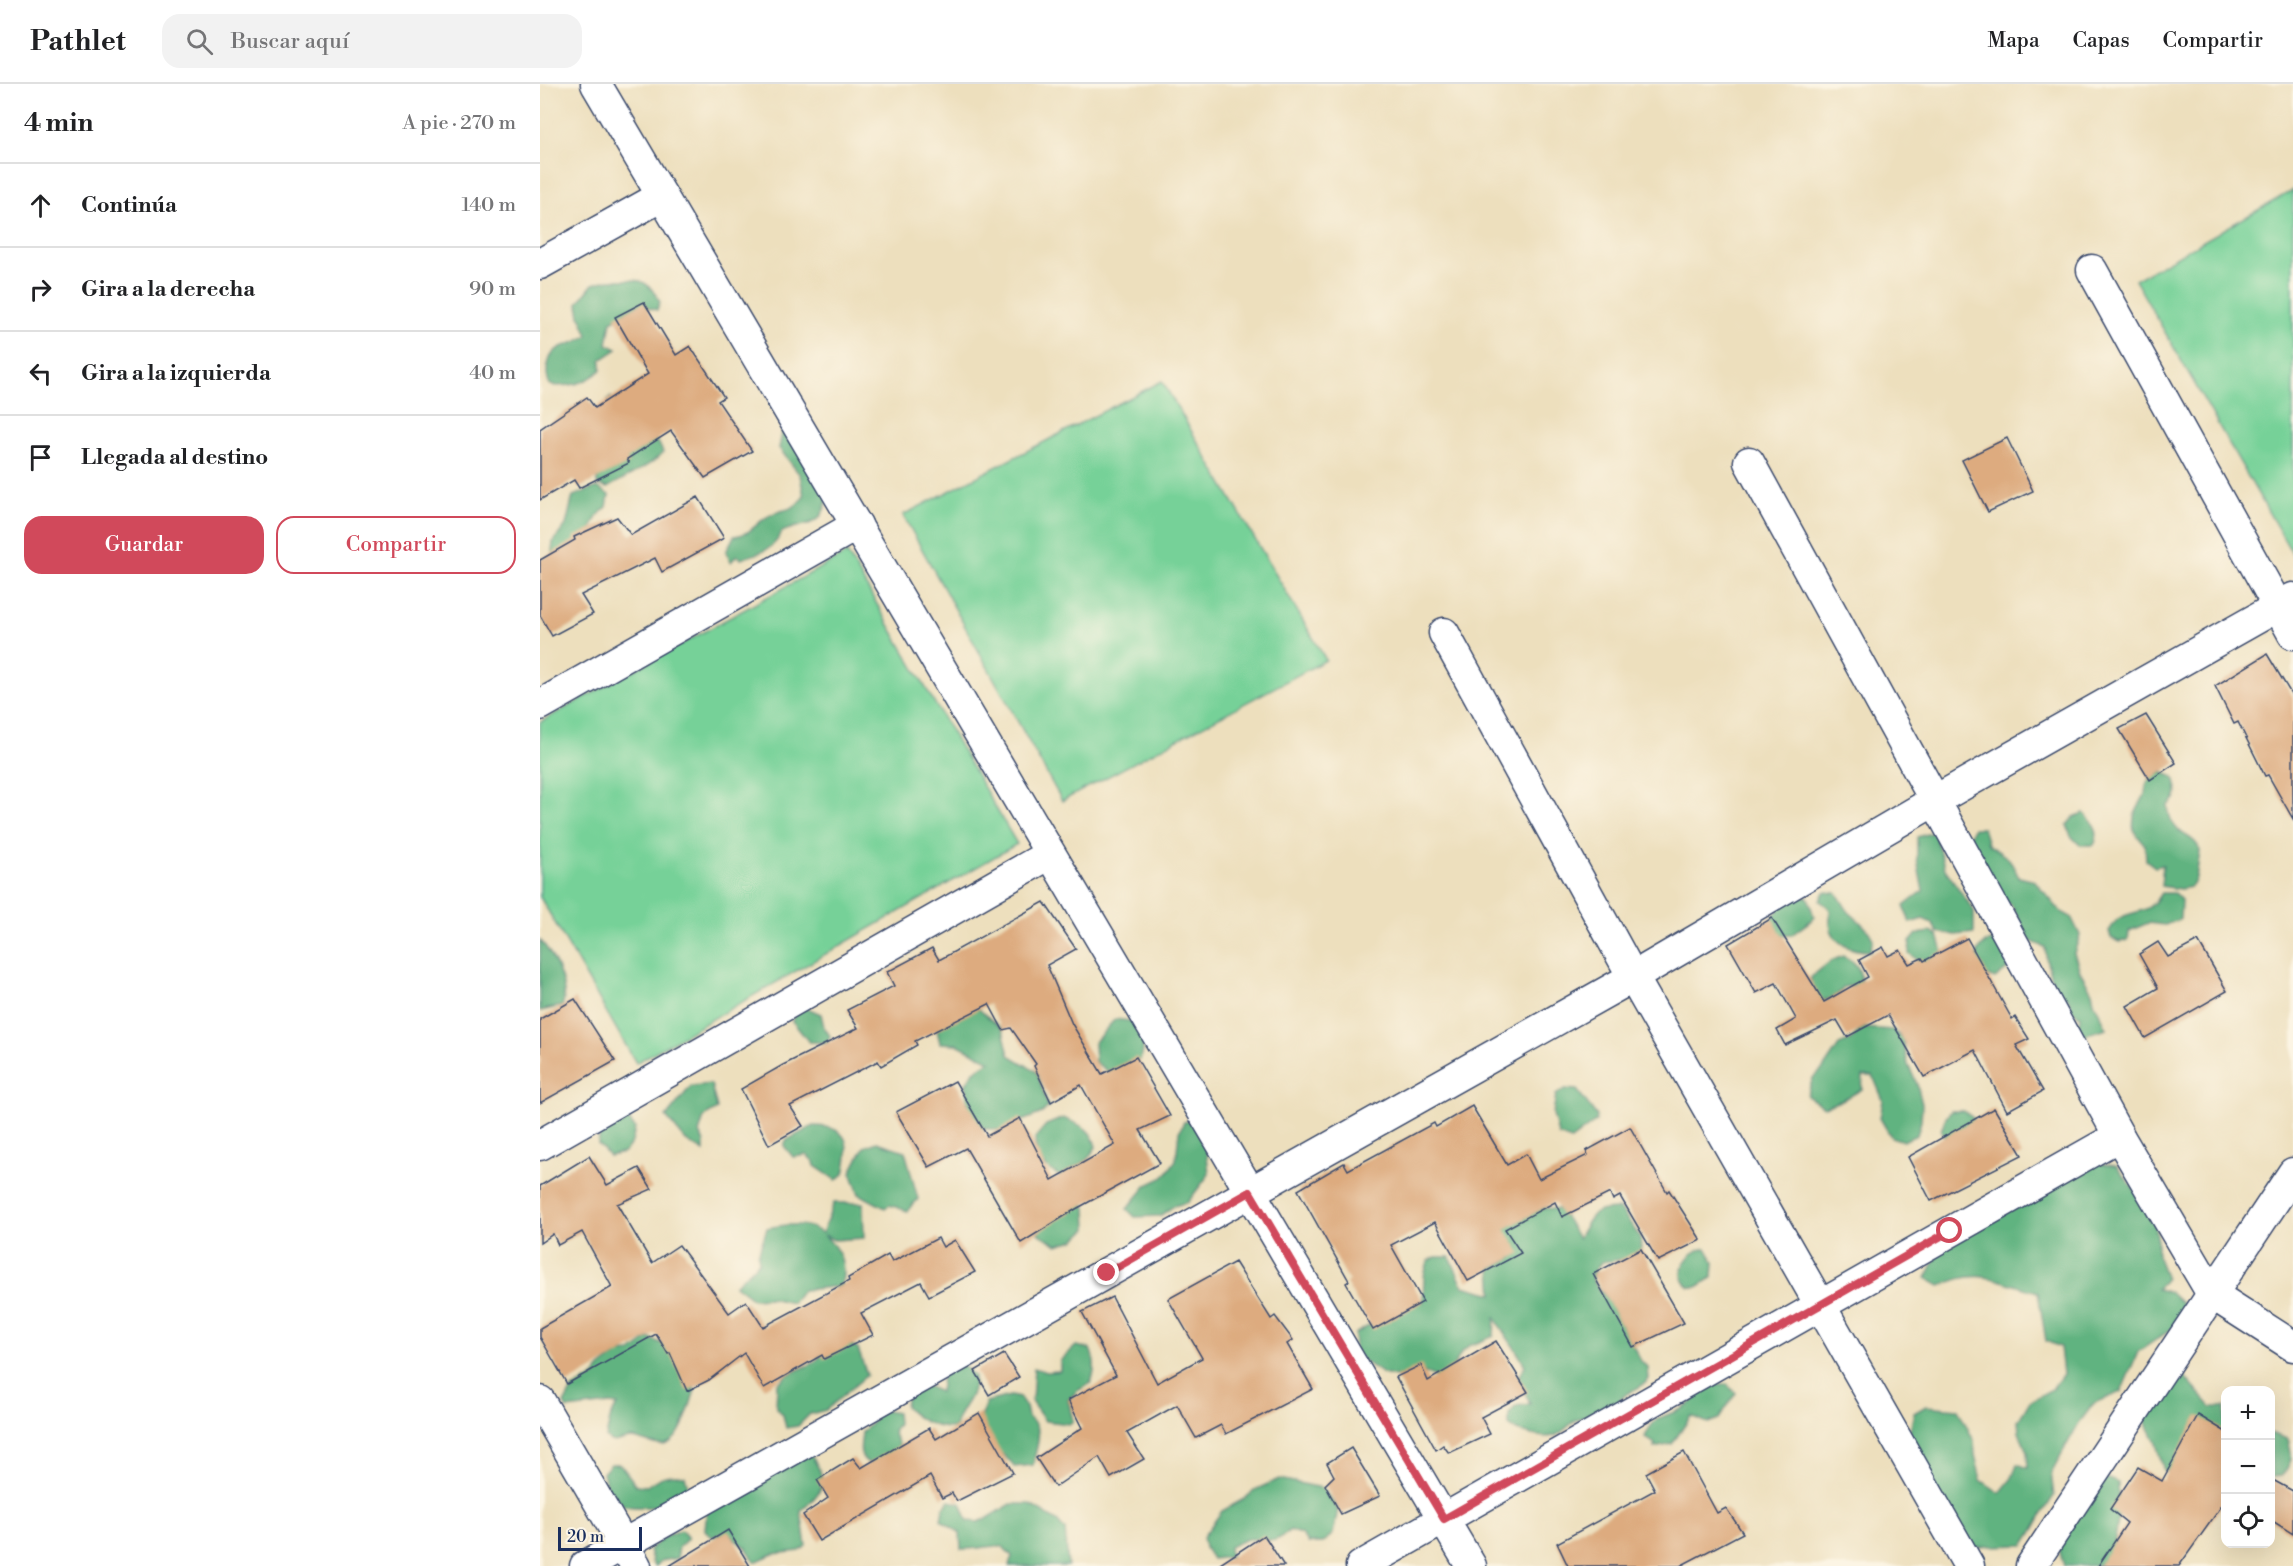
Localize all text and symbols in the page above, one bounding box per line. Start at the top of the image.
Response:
search box [162,14,582,68]
text: Pathlet [30,24,126,59]
icon: search [183,25,216,58]
text: Buscar aquí [231,28,349,55]
text: Mapa [1988,28,2040,54]
text: Capas [2073,28,2130,54]
text: Compartir [2163,28,2263,54]
text: 4 min [24,107,94,139]
text: A pie · 270 m [403,111,516,136]
icon: ahead [24,189,57,222]
text: Continúa [81,192,177,219]
text: 140 m [461,193,516,218]
icon: right [24,273,57,306]
text: Gira a la derecha [81,276,255,303]
text: 90 m [469,277,516,302]
icon: left [24,357,57,390]
text: Gira a la izquierda [81,360,271,387]
text: 40 m [469,361,516,386]
icon: arrive [24,441,57,474]
text: Llegada al destino [81,444,268,471]
button: Guardar [24,516,264,574]
button: Compartir [276,516,516,574]
route start [1936,1217,1962,1243]
route end [1093,1259,1119,1285]
map controls [2221,1386,2275,1548]
button: + [2221,1386,2275,1440]
button: − [2221,1440,2275,1494]
button: locate [2221,1494,2275,1548]
scale bar [558,1524,642,1552]
text: 20 m [567,1527,604,1547]

